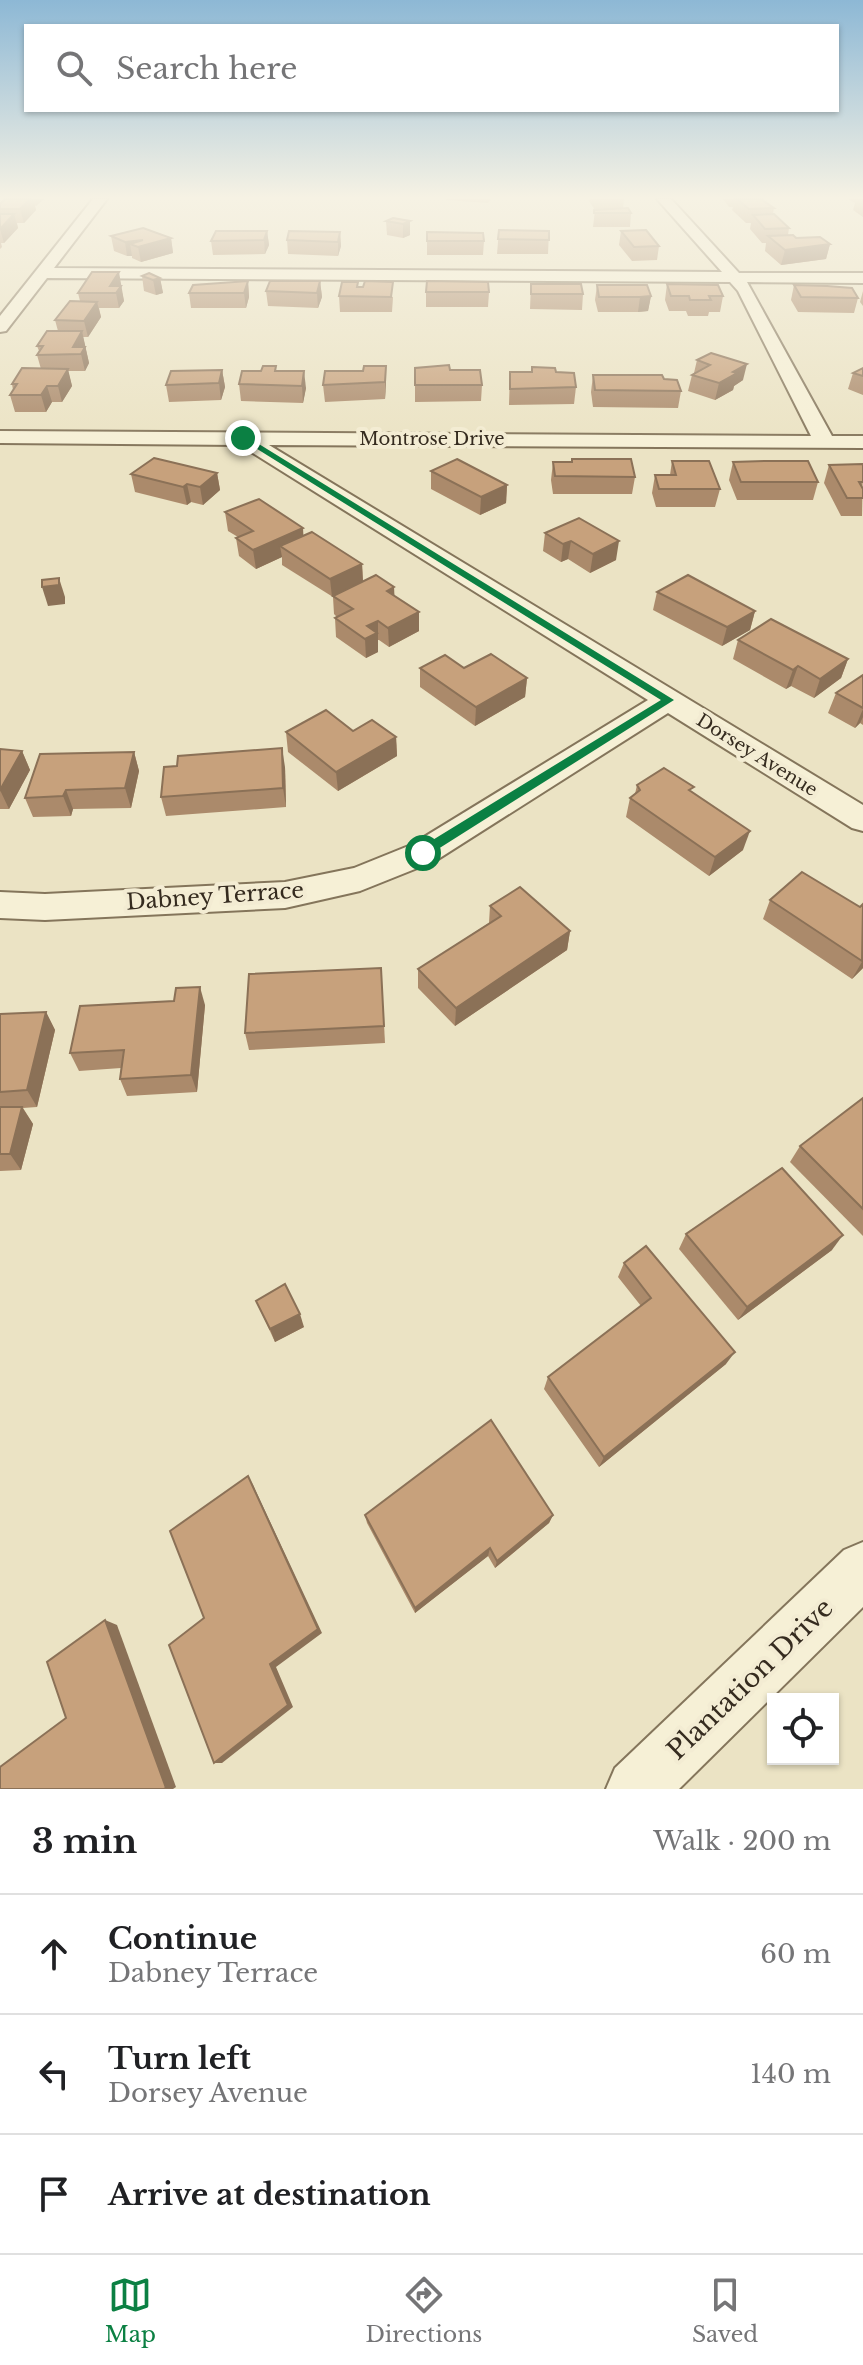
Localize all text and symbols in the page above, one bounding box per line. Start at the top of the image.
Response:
search box [24,24,839,112]
icon: search [52,46,96,90]
text: Search here [116,50,297,87]
route end [225,420,261,456]
street label: Montrose Drive [359,428,505,450]
street label: Dorsey Avenue [692,709,822,801]
route start [405,835,441,871]
street label: Dabney Terrace [125,876,305,916]
street label: Plantation Drive [660,1592,840,1766]
map controls [767,1693,839,1765]
button: locate [767,1693,839,1765]
text: 3 min [32,1820,137,1862]
text: Walk · 200 m [653,1825,831,1857]
text: Continue [108,1920,257,1957]
icon: ahead [32,1932,76,1976]
text: 60 m [760,1938,831,1970]
text: Dabney Terrace [108,1957,318,1989]
text: Turn left [108,2040,251,2077]
icon: left [32,2052,76,2096]
text: 140 m [750,2058,831,2090]
text: Dorsey Avenue [108,2077,308,2109]
icon: arrive [32,2172,76,2216]
text: Arrive at destination [108,2176,431,2213]
tab: Map [105,2273,156,2348]
tab: Directions [365,2273,482,2348]
tab: Saved [692,2273,758,2348]

